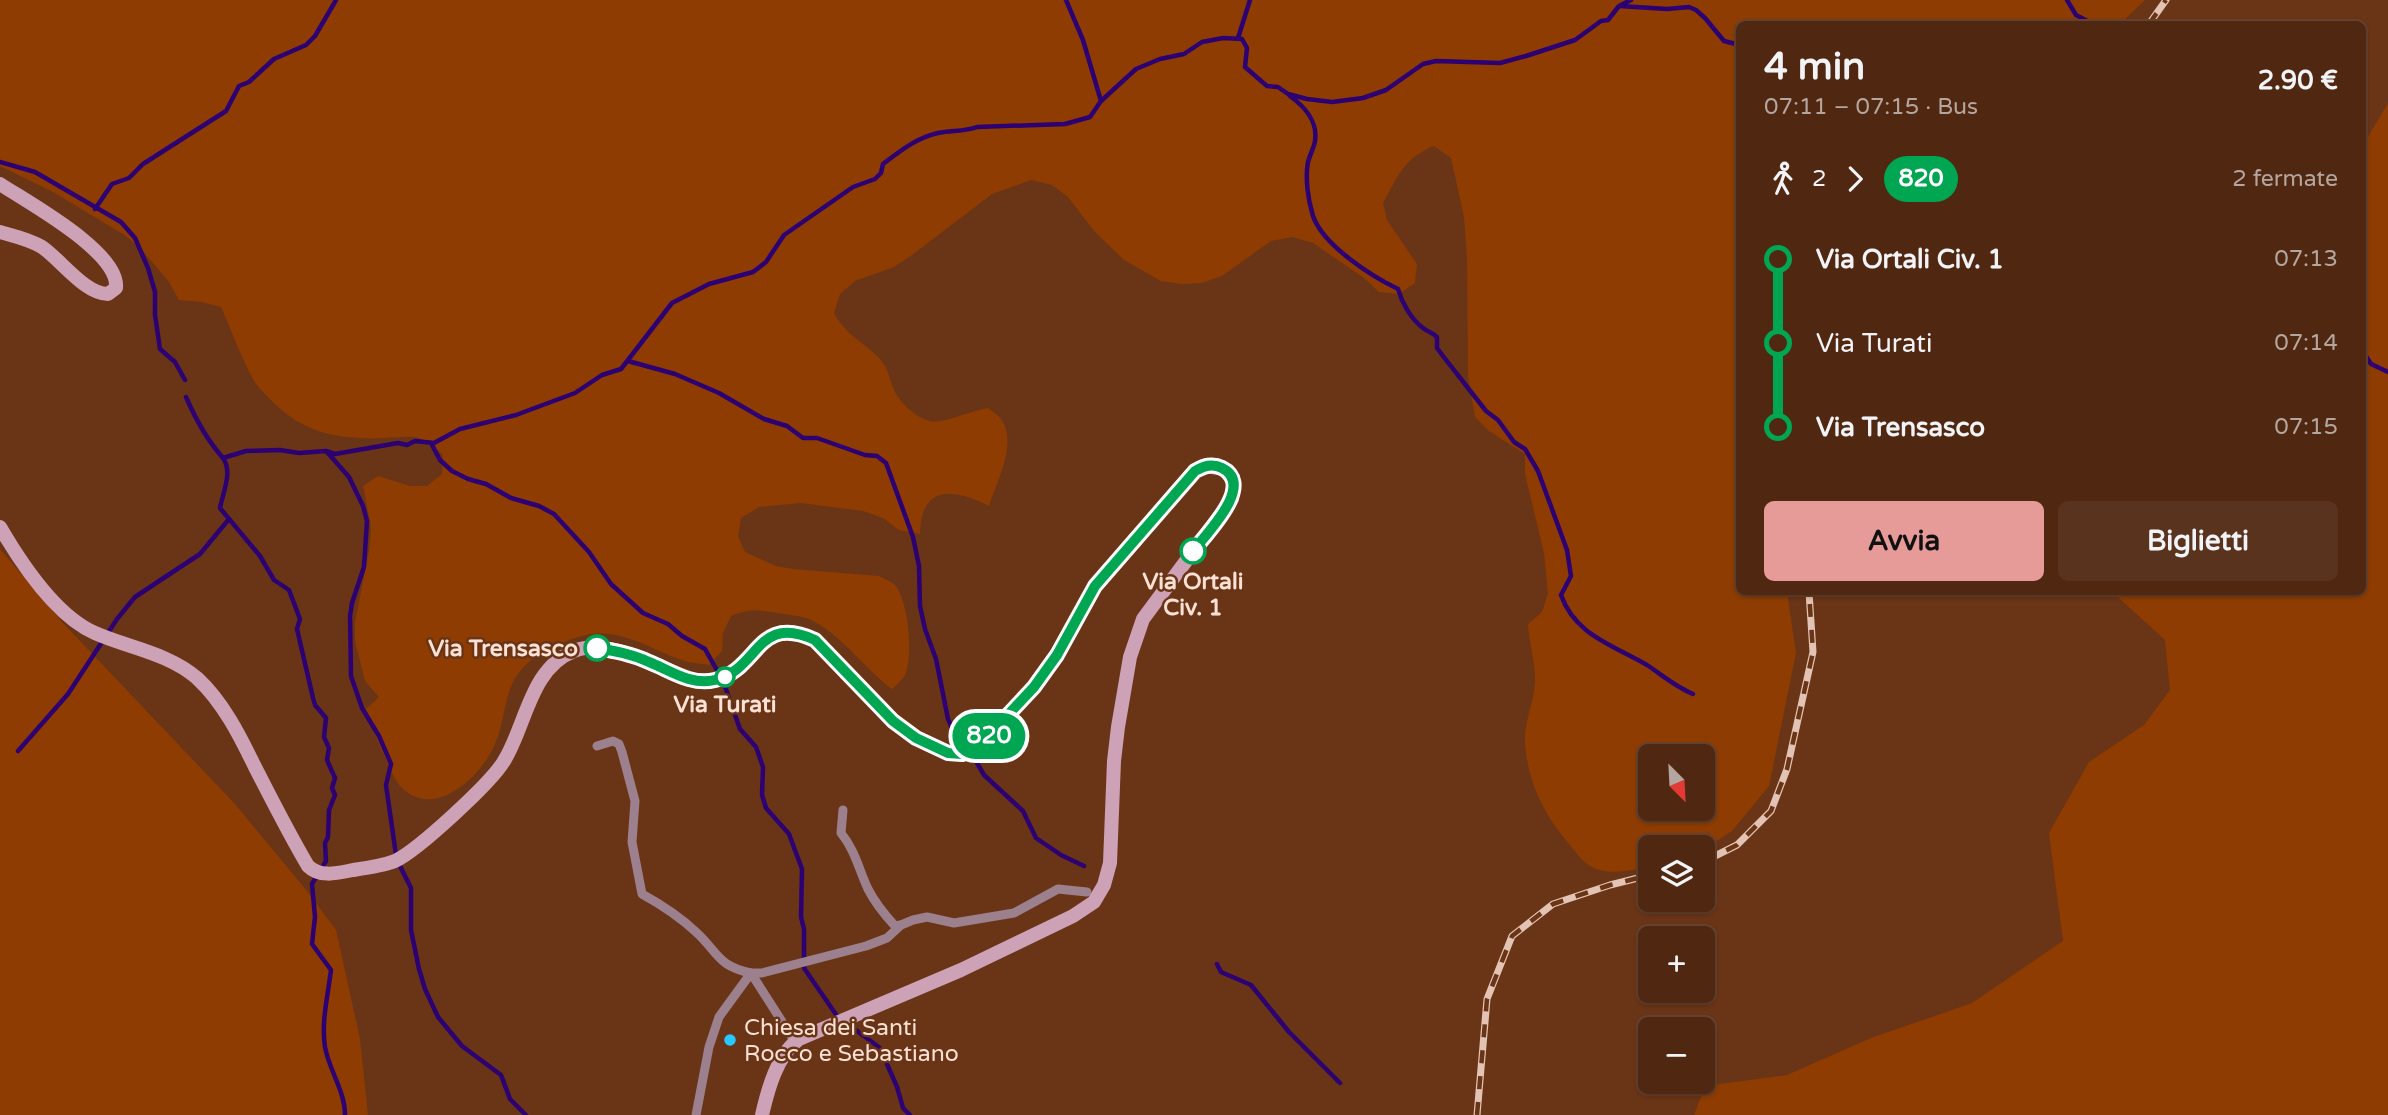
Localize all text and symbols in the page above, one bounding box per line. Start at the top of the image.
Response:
text: 4 min [1764,44,1865,90]
text: 2.90 € [2258,65,2338,96]
text: 07:11 – 07:15 · Bus [1764,93,1978,121]
icon: walk [1764,160,1802,198]
icon: forward [1836,160,1874,198]
text: 820 [1898,164,1944,193]
text: 2 [1812,165,1826,193]
text: 2 fermate [2232,165,2338,193]
text: Via Ortali Civ. 1 [1816,244,2004,275]
text: 07:13 [2274,245,2338,273]
text: Via Turati [1816,328,1932,359]
text: 07:14 [2274,329,2338,357]
text: Via Trensasco [1816,412,1985,443]
text: 07:15 [2274,413,2338,441]
button: Avvia [1764,501,2044,581]
button: Biglietti [2058,501,2338,581]
marker: Via Ortali Civ. 1 [1180,538,1206,564]
place label: Via Ortali Civ. 1 [1143,568,1243,622]
place label: Via Trensasco [428,635,578,663]
marker: Via Trensasco [584,635,610,661]
marker: Via Turati [715,667,735,687]
place label: Via Turati [674,691,776,719]
line badge: 820 [949,713,1029,759]
text: 820 [966,721,1012,750]
north arrow [1638,744,1715,821]
map controls [1638,744,1715,1094]
button: layers [1638,835,1715,912]
button: + [1638,926,1715,1003]
place label: Chiesa dei Santi Rocco e Sebastiano [744,1014,959,1068]
button: − [1638,1017,1715,1094]
marker: Chiesa dei Santi Rocco e Sebastiano [722,1032,738,1048]

